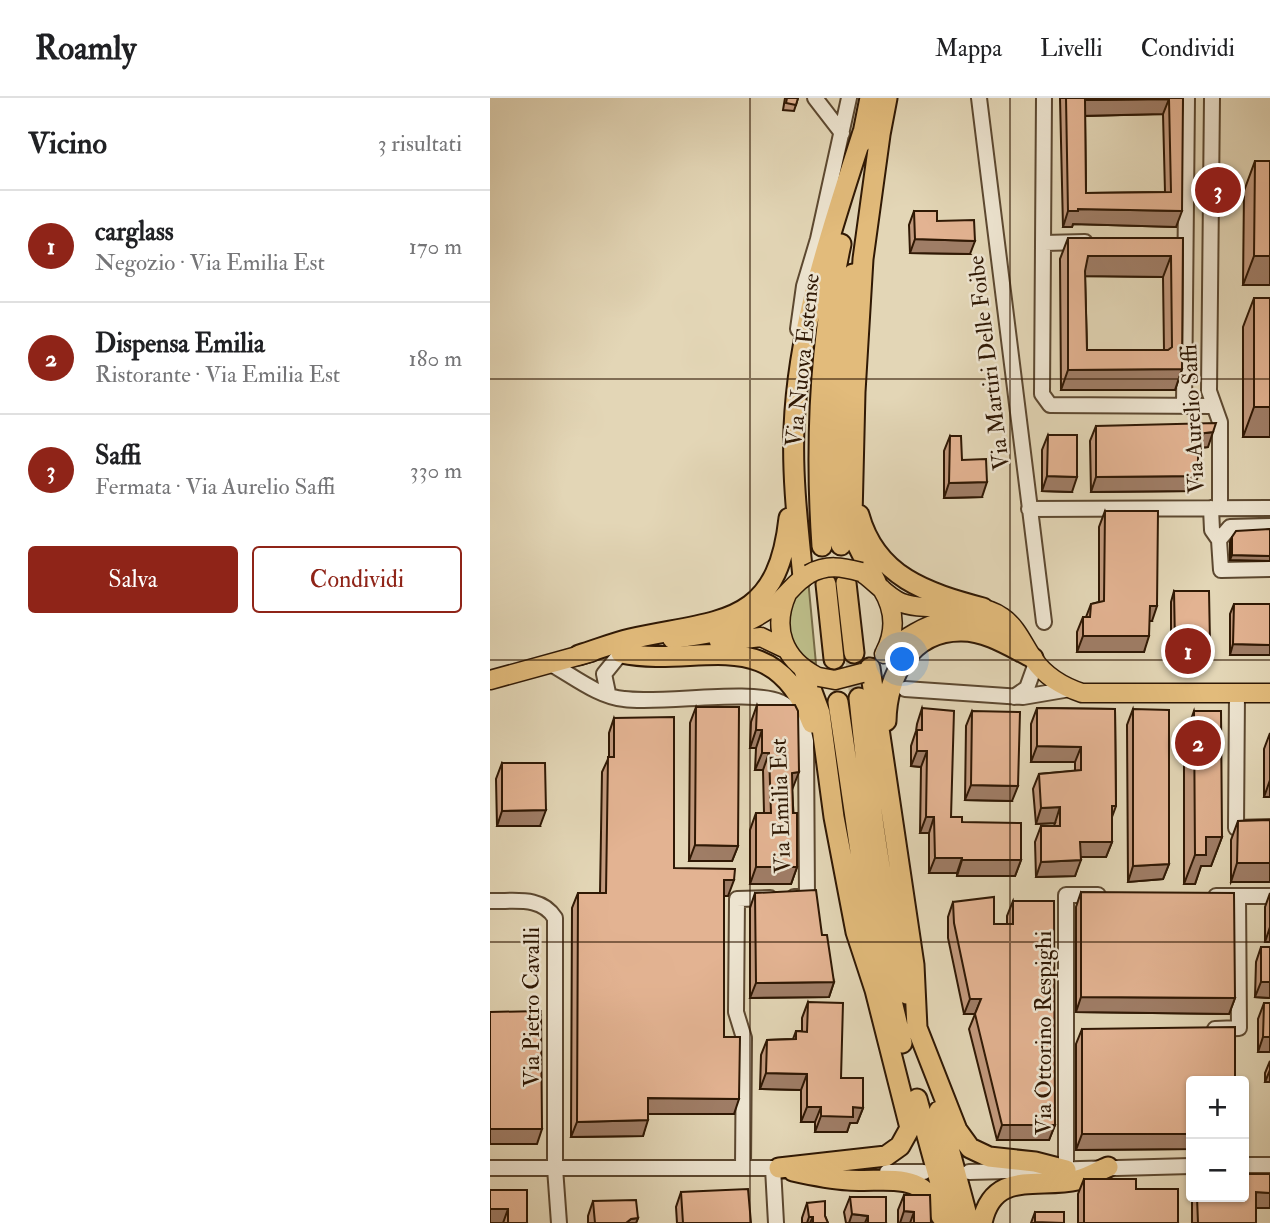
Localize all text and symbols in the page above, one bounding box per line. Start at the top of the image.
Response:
text: Roamly [35,28,136,69]
text: Mappa [935,33,1002,64]
text: Livelli [1040,33,1103,64]
text: Condividi [1141,33,1235,64]
text: Vicino [28,125,107,162]
text: 3 risultati [378,129,462,158]
pin: 3 [1195,164,1241,216]
text: carglass [95,216,174,248]
text: 1 [47,232,55,261]
text: 170 m [409,232,462,261]
text: Negozio · Via Emilia Est [95,248,325,277]
street label: Via Martiri Delle Foibe [961,254,1016,472]
street label: Via Nuova Estense [779,271,826,448]
text: Dispensa Emilia [95,328,265,360]
street label: Via Aurelio Saffi [1174,343,1211,494]
text: 2 [45,344,57,373]
text: 180 m [409,344,462,373]
text: Ristorante · Via Emilia Est [95,360,340,389]
text: Saffi [95,440,141,472]
text: 3 [47,456,55,485]
text: 330 m [410,456,462,485]
text: Fermata · Via Aurelio Saffi [95,472,335,501]
button: Salva [28,546,238,613]
button: Condividi [252,546,462,613]
pin: 1 [1165,625,1211,677]
your location [885,642,919,676]
pin: 2 [1175,717,1221,769]
street label: Via Emilia Est [764,738,797,874]
street label: Via Pietro Cavalli [517,927,546,1087]
street label: Via Ottorino Respighi [1029,931,1059,1135]
map controls [1186,1076,1249,1202]
button: + [1186,1076,1249,1139]
button: − [1186,1139,1249,1202]

